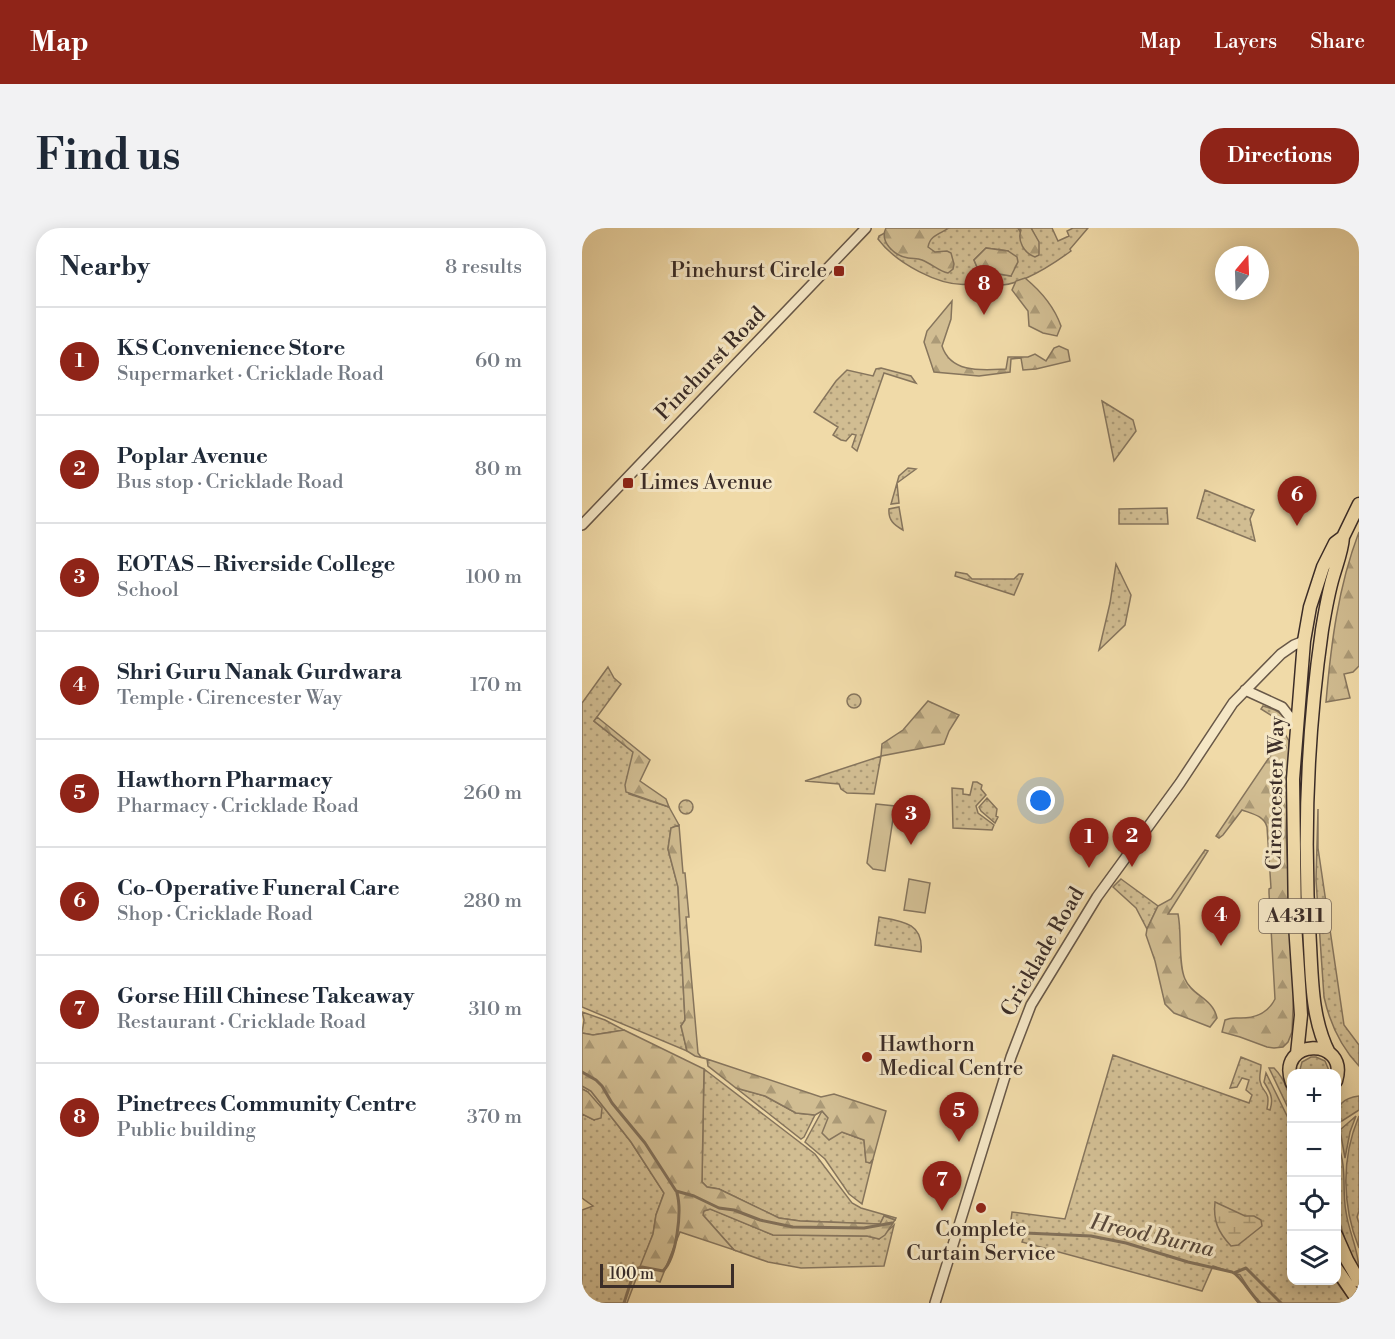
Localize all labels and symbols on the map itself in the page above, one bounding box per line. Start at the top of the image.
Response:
north arrow [1215,246,1269,300]
place label: Pinehurst Circle [670,258,827,284]
marker: Pinehurst Circle [832,264,846,278]
pin: 8 [964,266,1004,315]
street label: Pinehurst Road [650,302,772,426]
place label: Limes Avenue [640,470,773,496]
marker: Limes Avenue [621,476,635,490]
pin: 6 [1278,476,1316,526]
street label: Cirencester Way [1262,715,1290,870]
your location [1026,786,1055,815]
pin: 3 [892,796,930,845]
pin: 1 [1070,818,1108,868]
pin: 2 [1112,818,1152,867]
street label: Cricklade Road [996,883,1090,1021]
pin: 4 [1202,896,1240,946]
road number: A4311 [1259,899,1331,933]
place label: Hawthorn Medical Centre [879,1032,1023,1082]
marker: Hawthorn Medical Centre [860,1050,874,1064]
pin: 5 [940,1092,979,1142]
pin: 7 [922,1162,962,1211]
marker: Complete Curtain Service [974,1201,988,1215]
water label: Hreod Burna [1086,1208,1217,1264]
place label: Complete Curtain Service [906,1217,1056,1267]
scale bar [600,1261,734,1288]

